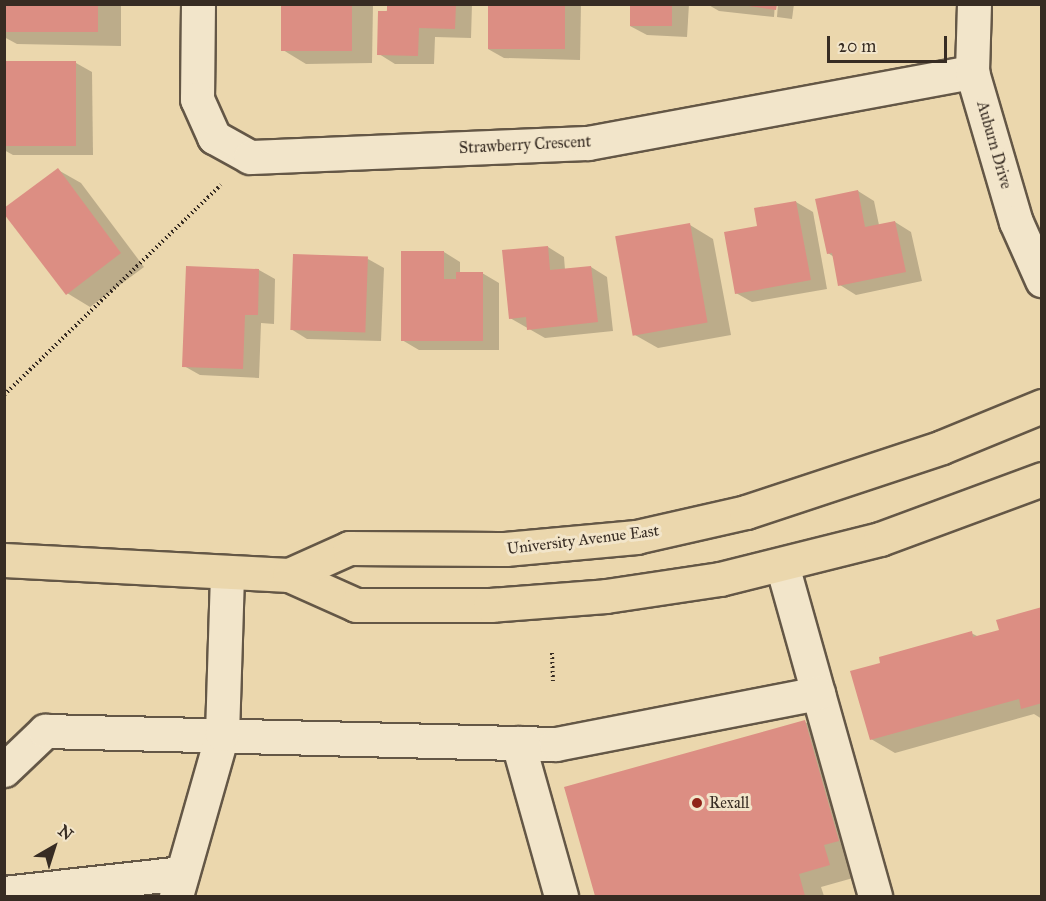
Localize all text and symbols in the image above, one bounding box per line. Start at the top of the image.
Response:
scale bar [830,24,950,62]
text: 20 m [838,35,876,57]
street label: Auburn Drive [972,99,1016,191]
street label: Strawberry Crescent [458,132,592,158]
street label: University Avenue East [506,521,660,559]
place label: Rexall [709,793,749,813]
marker: Rexall [690,796,704,810]
north arrow [24,817,84,877]
text: N [54,821,77,844]

